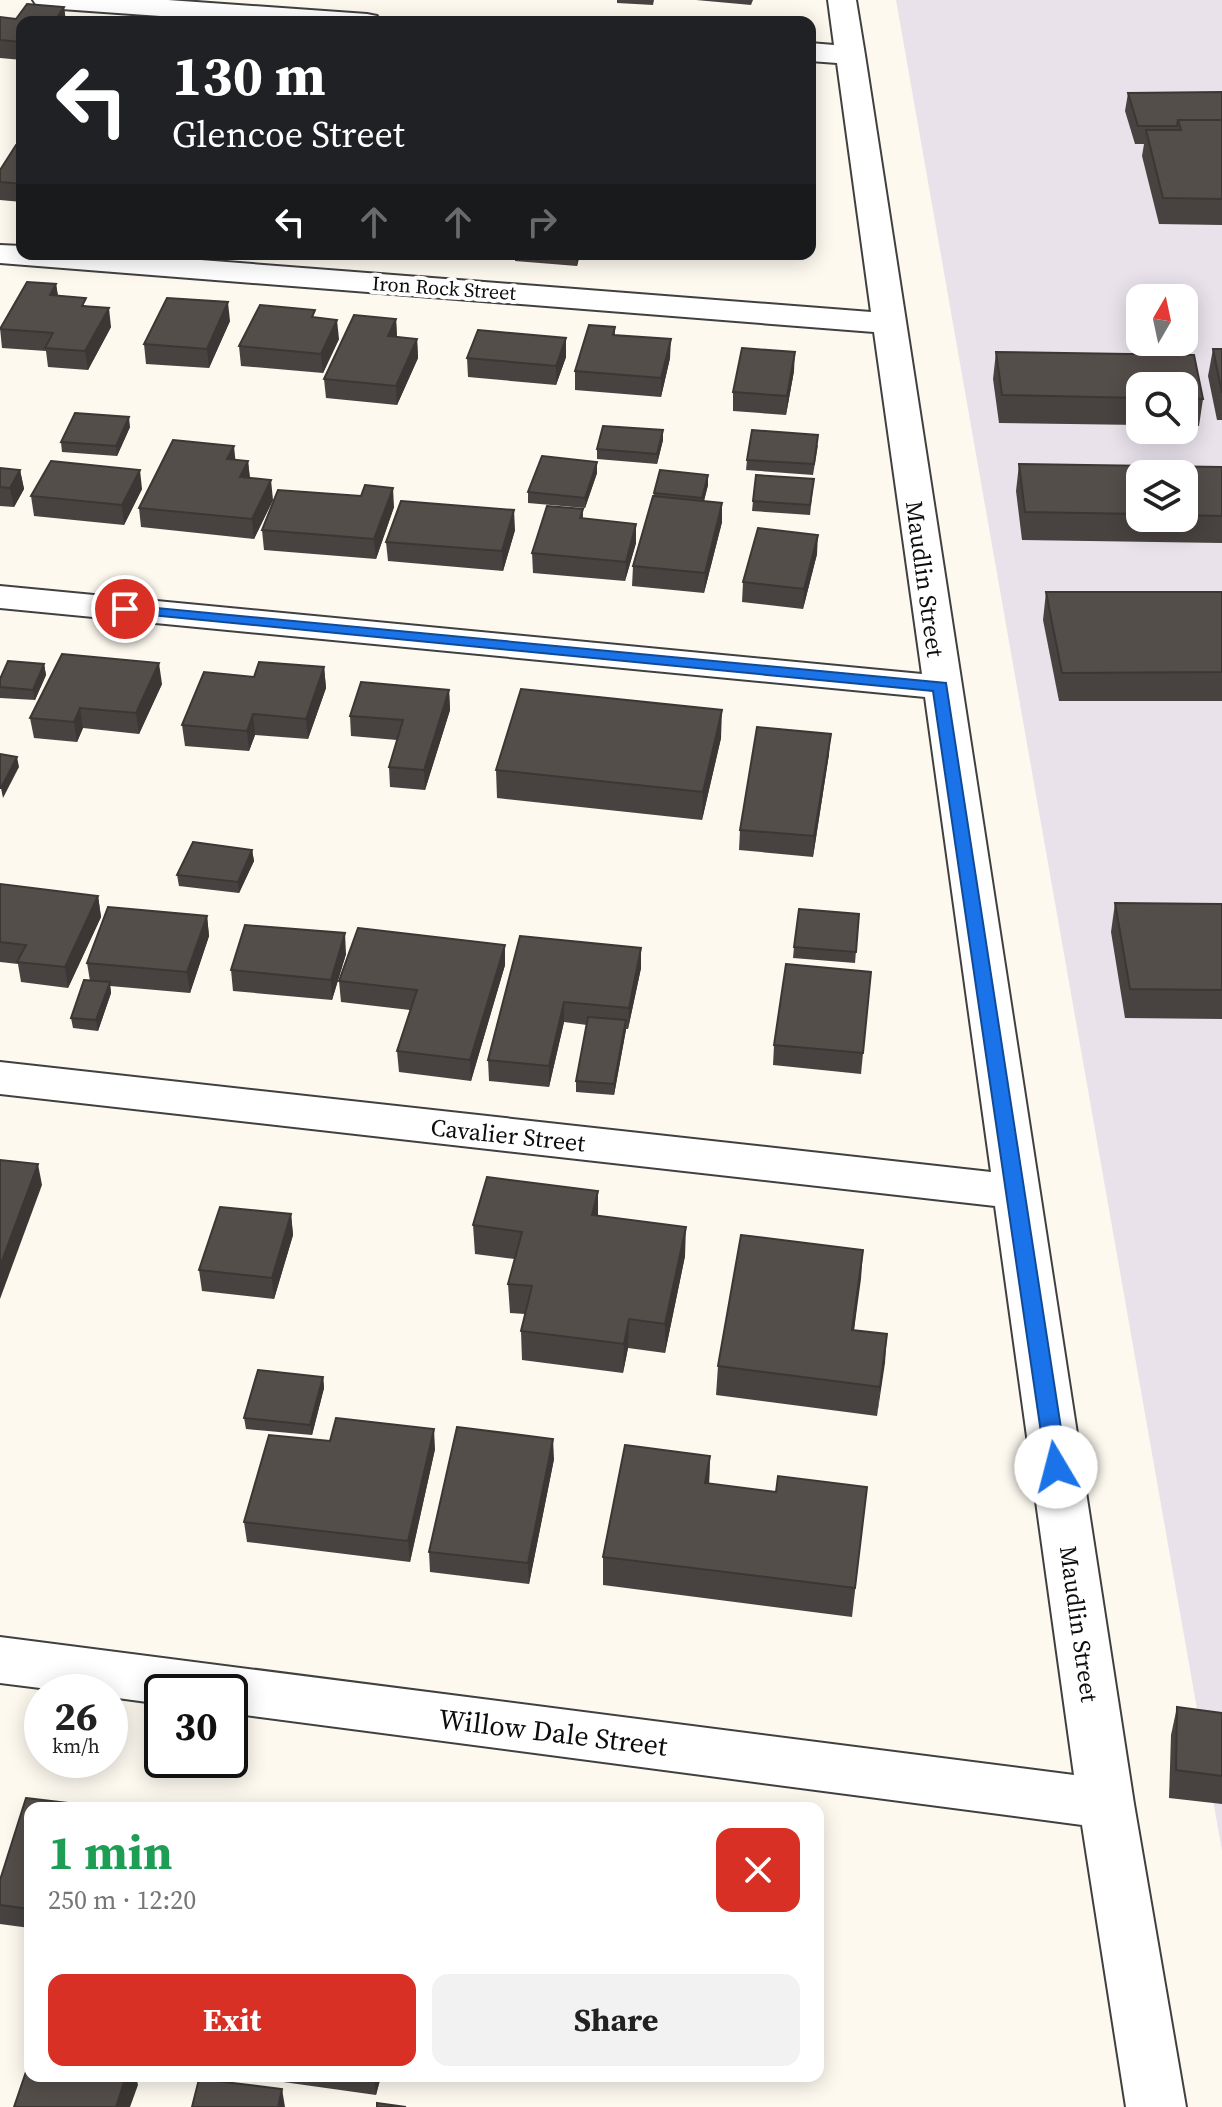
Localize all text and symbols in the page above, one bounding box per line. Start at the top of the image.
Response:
text: 130 m [172,37,326,114]
icon: left [40,48,144,152]
text: Glencoe Street [172,110,405,159]
icon: left [268,200,312,244]
icon: ahead [352,200,396,244]
icon: ahead [436,200,480,244]
icon: right [520,200,564,244]
street label: Iron Rock Street [371,269,517,307]
north arrow [1126,284,1198,356]
map controls [1126,284,1198,532]
button: search [1126,372,1198,444]
button: layers [1126,460,1198,532]
street label: Maudlin Street [898,499,952,659]
pin [91,575,159,643]
icon: arrive [103,587,147,631]
street label: Cavalier Street [429,1110,587,1160]
position arrow [1014,1425,1098,1509]
street label: Maudlin Street [1052,1544,1106,1704]
speed limit sign: 30 [144,1674,248,1778]
text: 26 [54,1689,98,1743]
street label: Willow Dale Street [436,1699,671,1765]
text: km/h [52,1732,100,1760]
text: 1 min [48,1819,173,1885]
button: close [716,1828,800,1912]
text: 250 m · 12:20 [48,1882,196,1918]
button: Exit [48,1974,416,2066]
button: Share [432,1974,800,2066]

